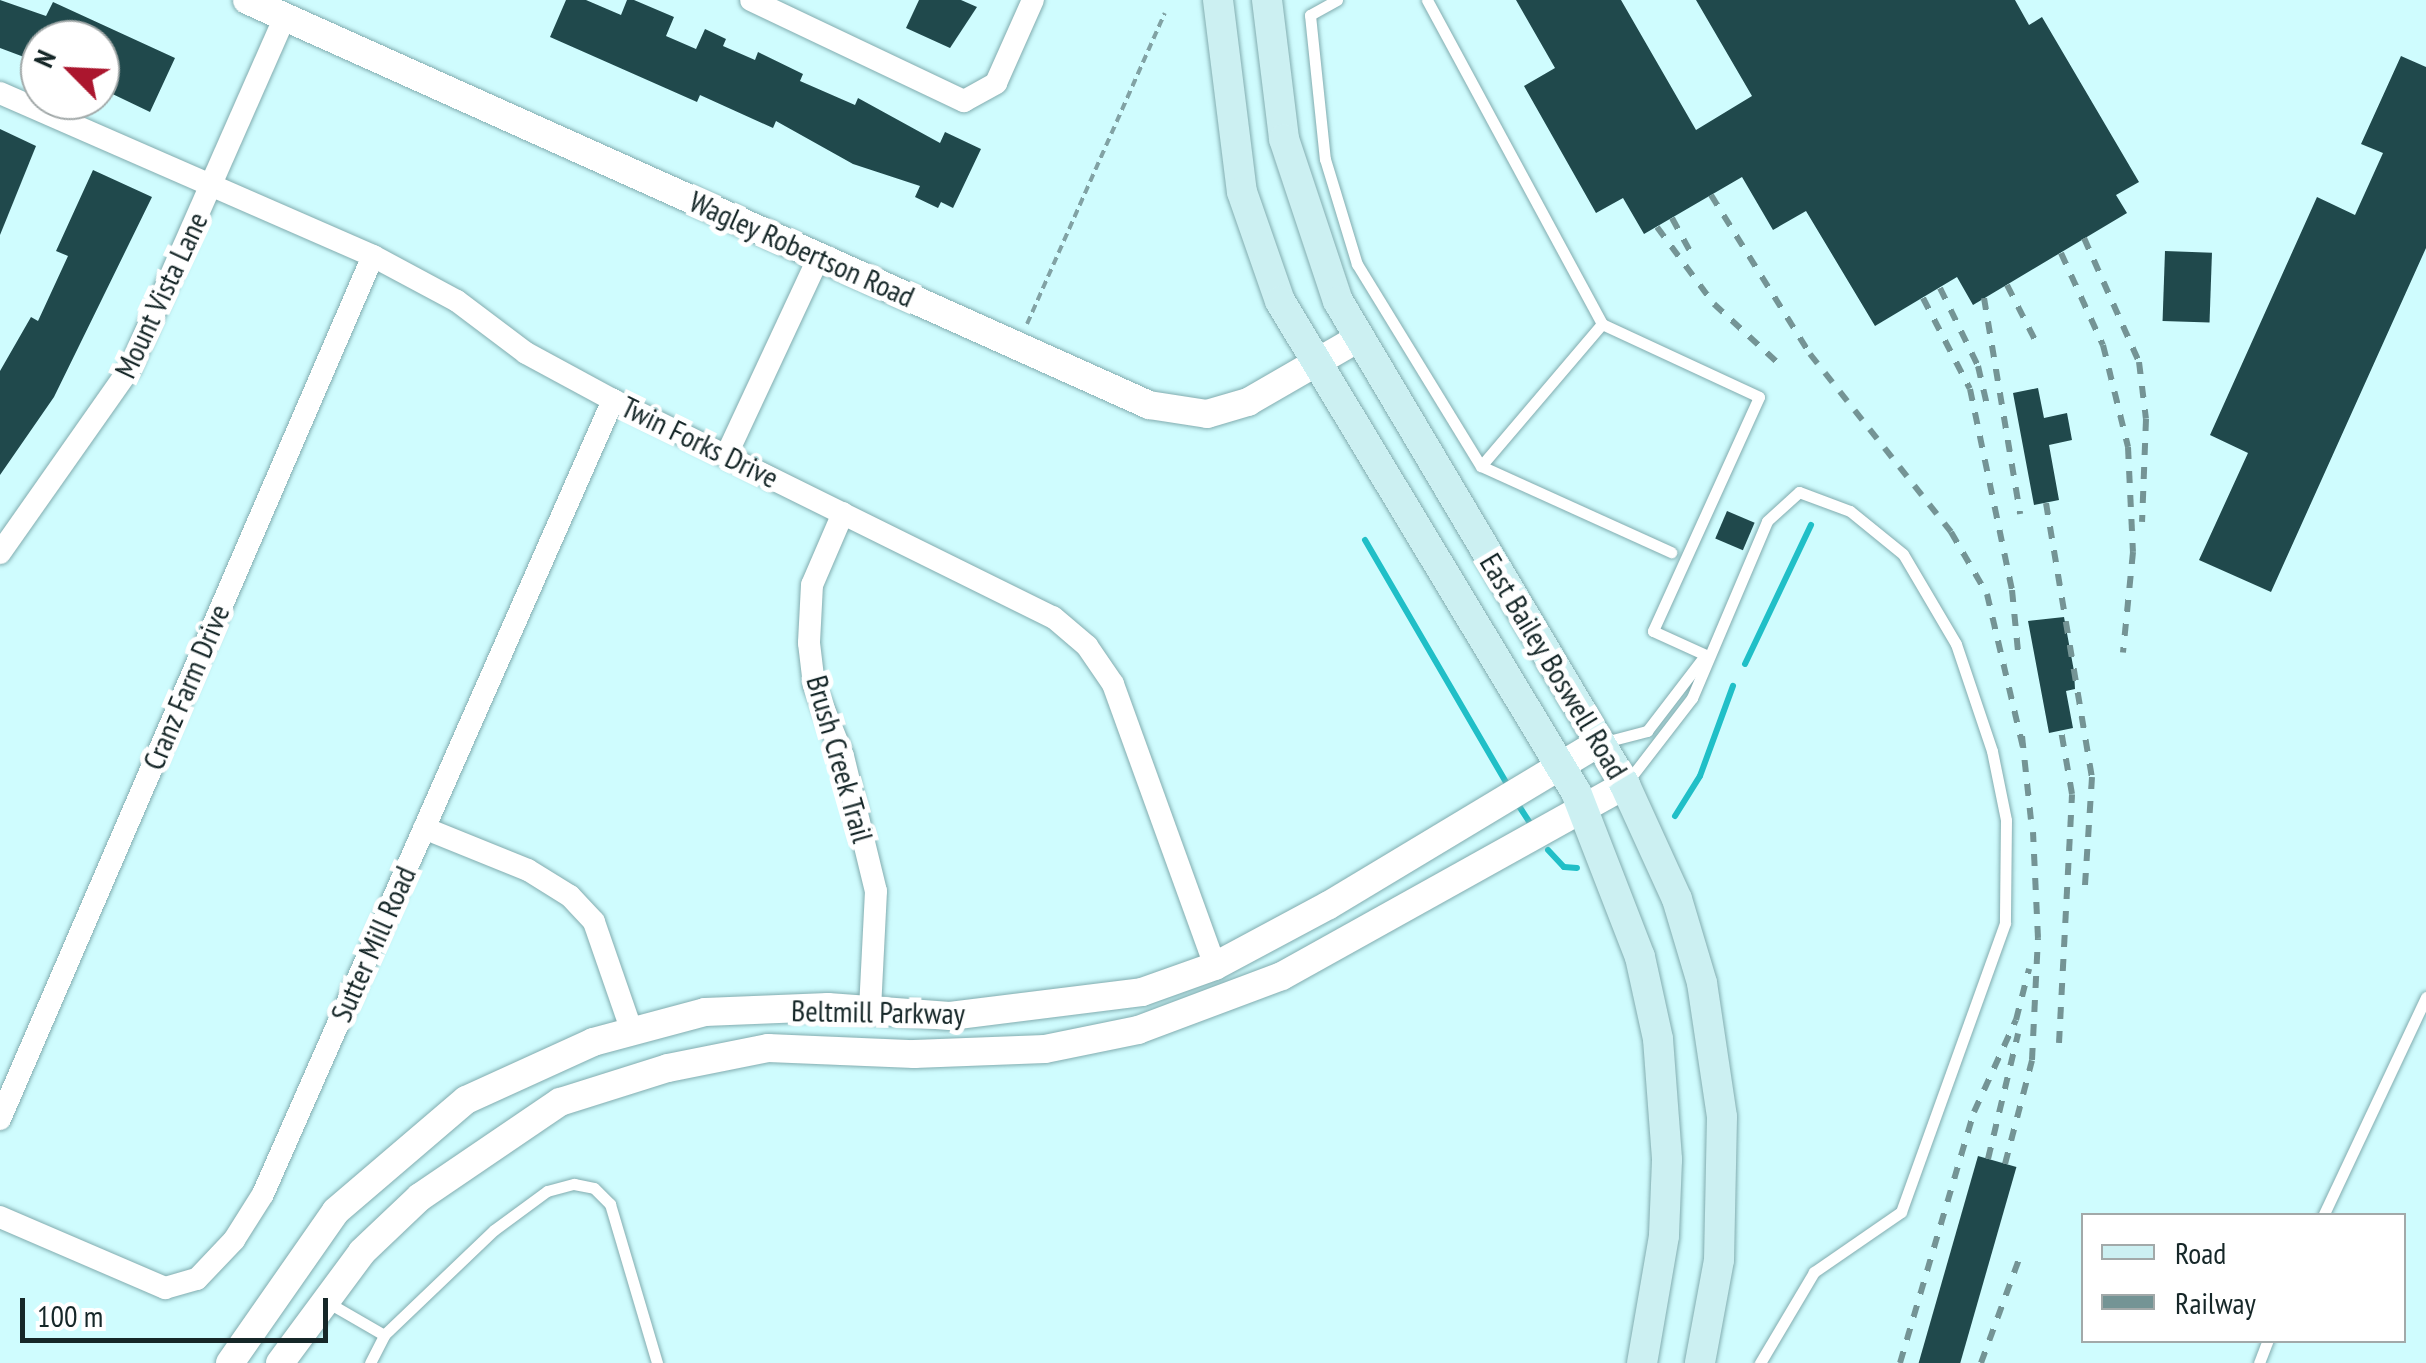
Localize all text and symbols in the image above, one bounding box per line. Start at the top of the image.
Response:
north arrow [20,20,120,120]
text: N [24,44,64,73]
street label: Wagley Robertson Road [684,183,920,315]
street label: Mount Vista Lane [107,206,215,384]
street label: Twin Forks Drive [616,388,784,496]
street label: East Bailey Boswell Road [1472,546,1636,786]
street label: Cranz Farm Drive [135,599,237,775]
street label: Brush Creek Trail [799,671,881,847]
street label: Sutter Mill Road [323,861,423,1027]
street label: Beltmill Parkway [791,992,965,1032]
legend [2081,1213,2406,1343]
text: Road [2175,1233,2226,1272]
scale bar [25,1278,332,1340]
text: Railway [2175,1283,2256,1322]
text: 100 m [37,1296,103,1335]

